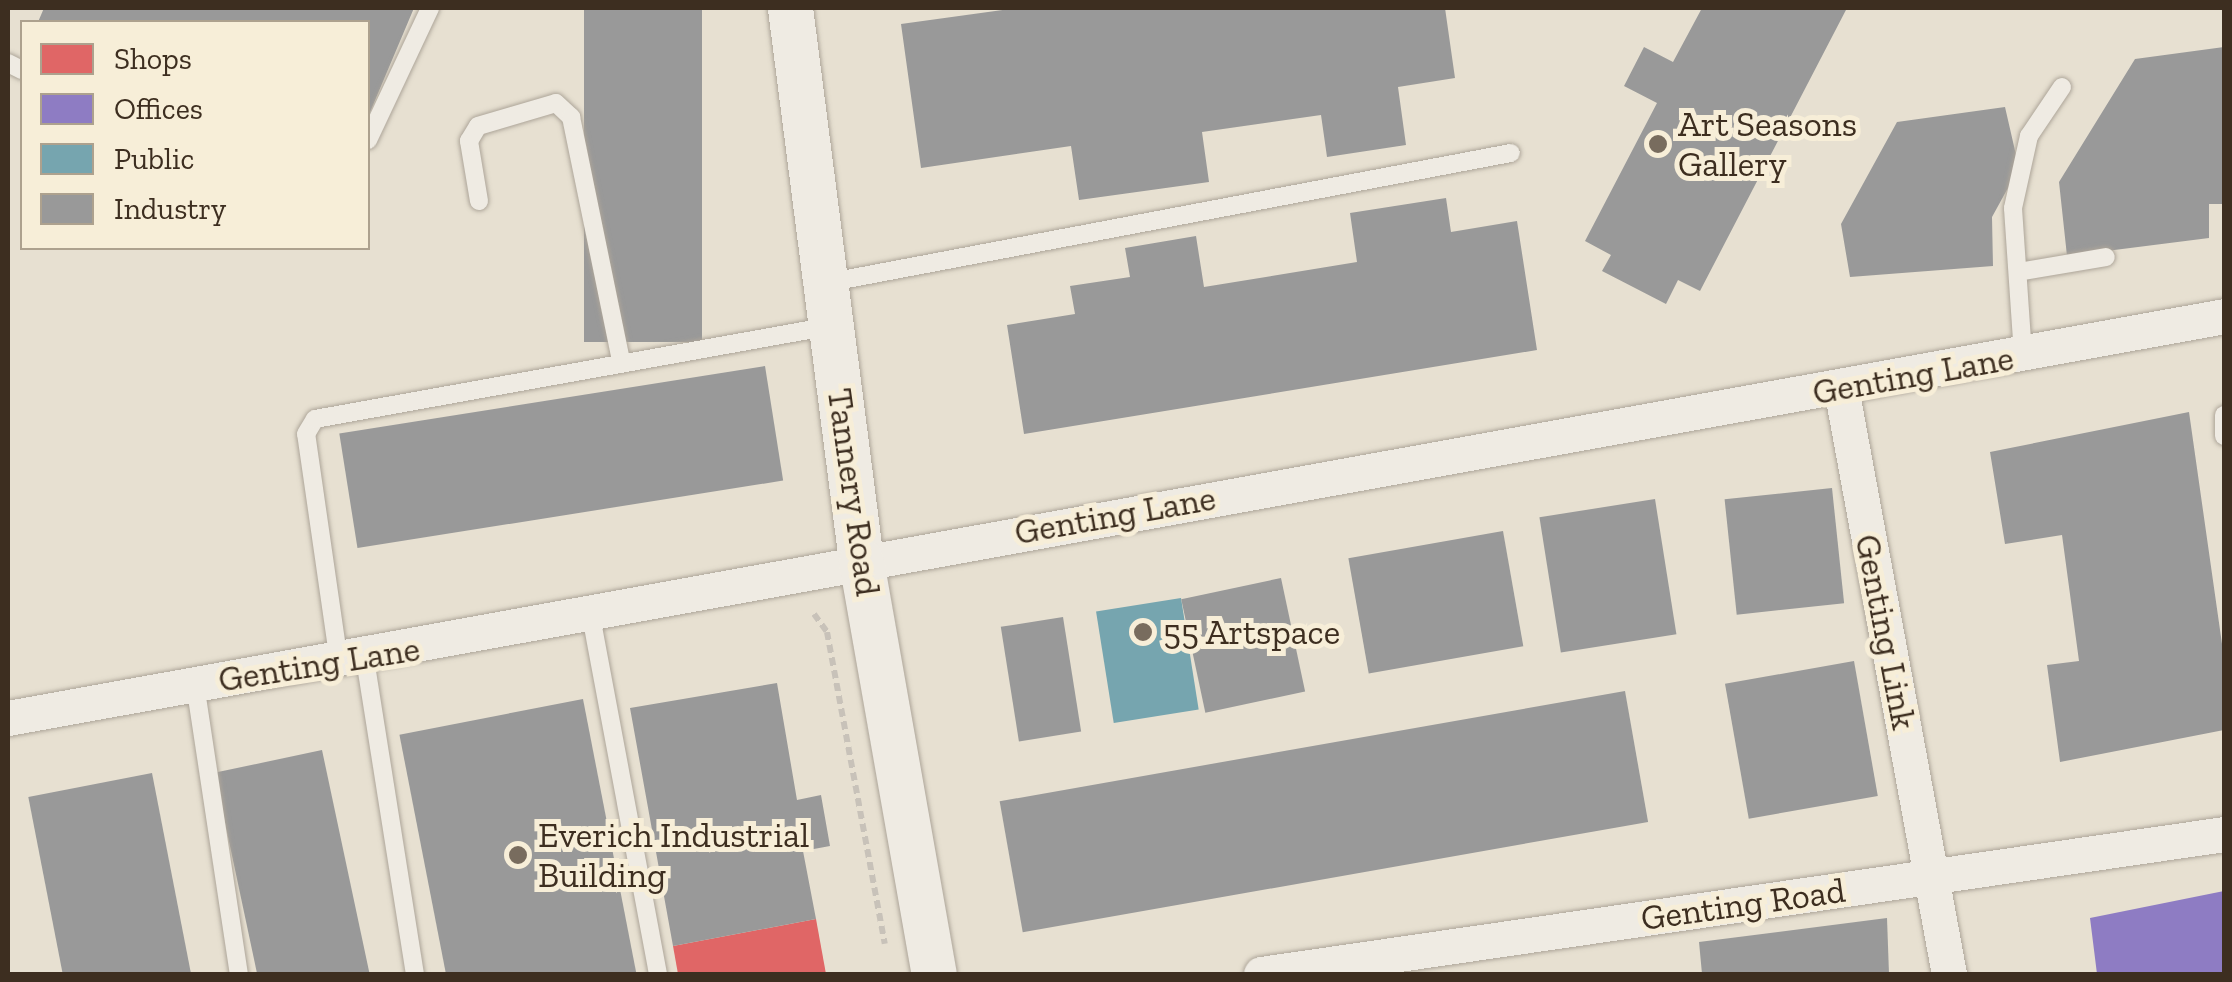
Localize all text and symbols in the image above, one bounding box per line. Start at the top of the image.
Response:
legend [20,20,370,250]
text: Shops [114,41,192,77]
text: Offices [114,91,203,127]
place label: Art Seasons Gallery [1678,103,1857,185]
marker: Art Seasons Gallery [1647,133,1669,155]
text: Public [114,141,194,177]
text: Industry [114,191,226,227]
street label: Genting Lane [1809,337,2017,413]
street label: Tannery Road [819,385,889,599]
street label: Genting Lane [1011,477,1219,553]
street label: Genting Link [1847,531,1925,733]
place label: 55 Artspace [1163,611,1341,653]
marker: 55 Artspace [1132,621,1154,643]
street label: Genting Lane [215,627,423,701]
place label: Everich Industrial Building [538,814,810,896]
marker: Everich Industrial Building [507,844,529,866]
street label: Genting Road [1638,869,1848,939]

